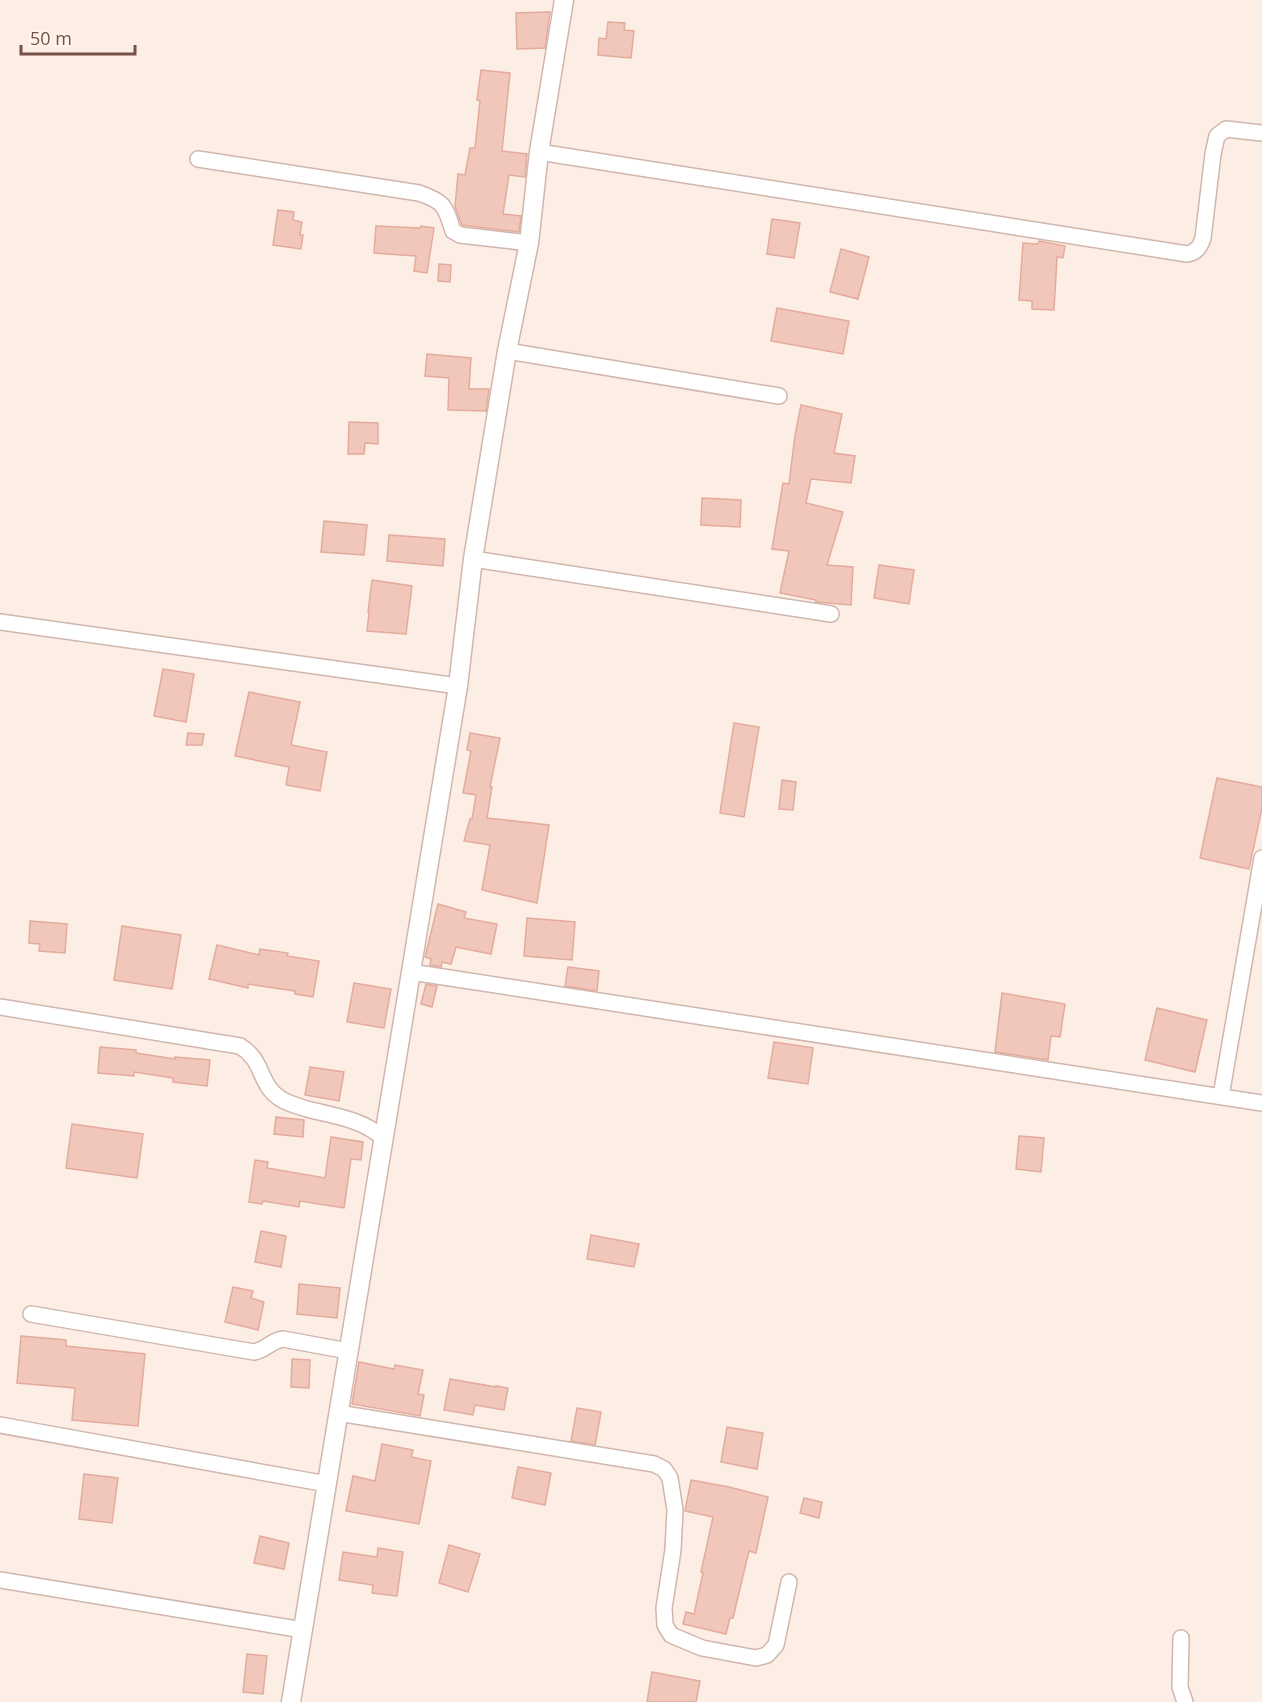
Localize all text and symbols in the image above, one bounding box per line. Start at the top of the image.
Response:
scale bar [21,18,135,56]
text: 50 m [30,26,72,50]

